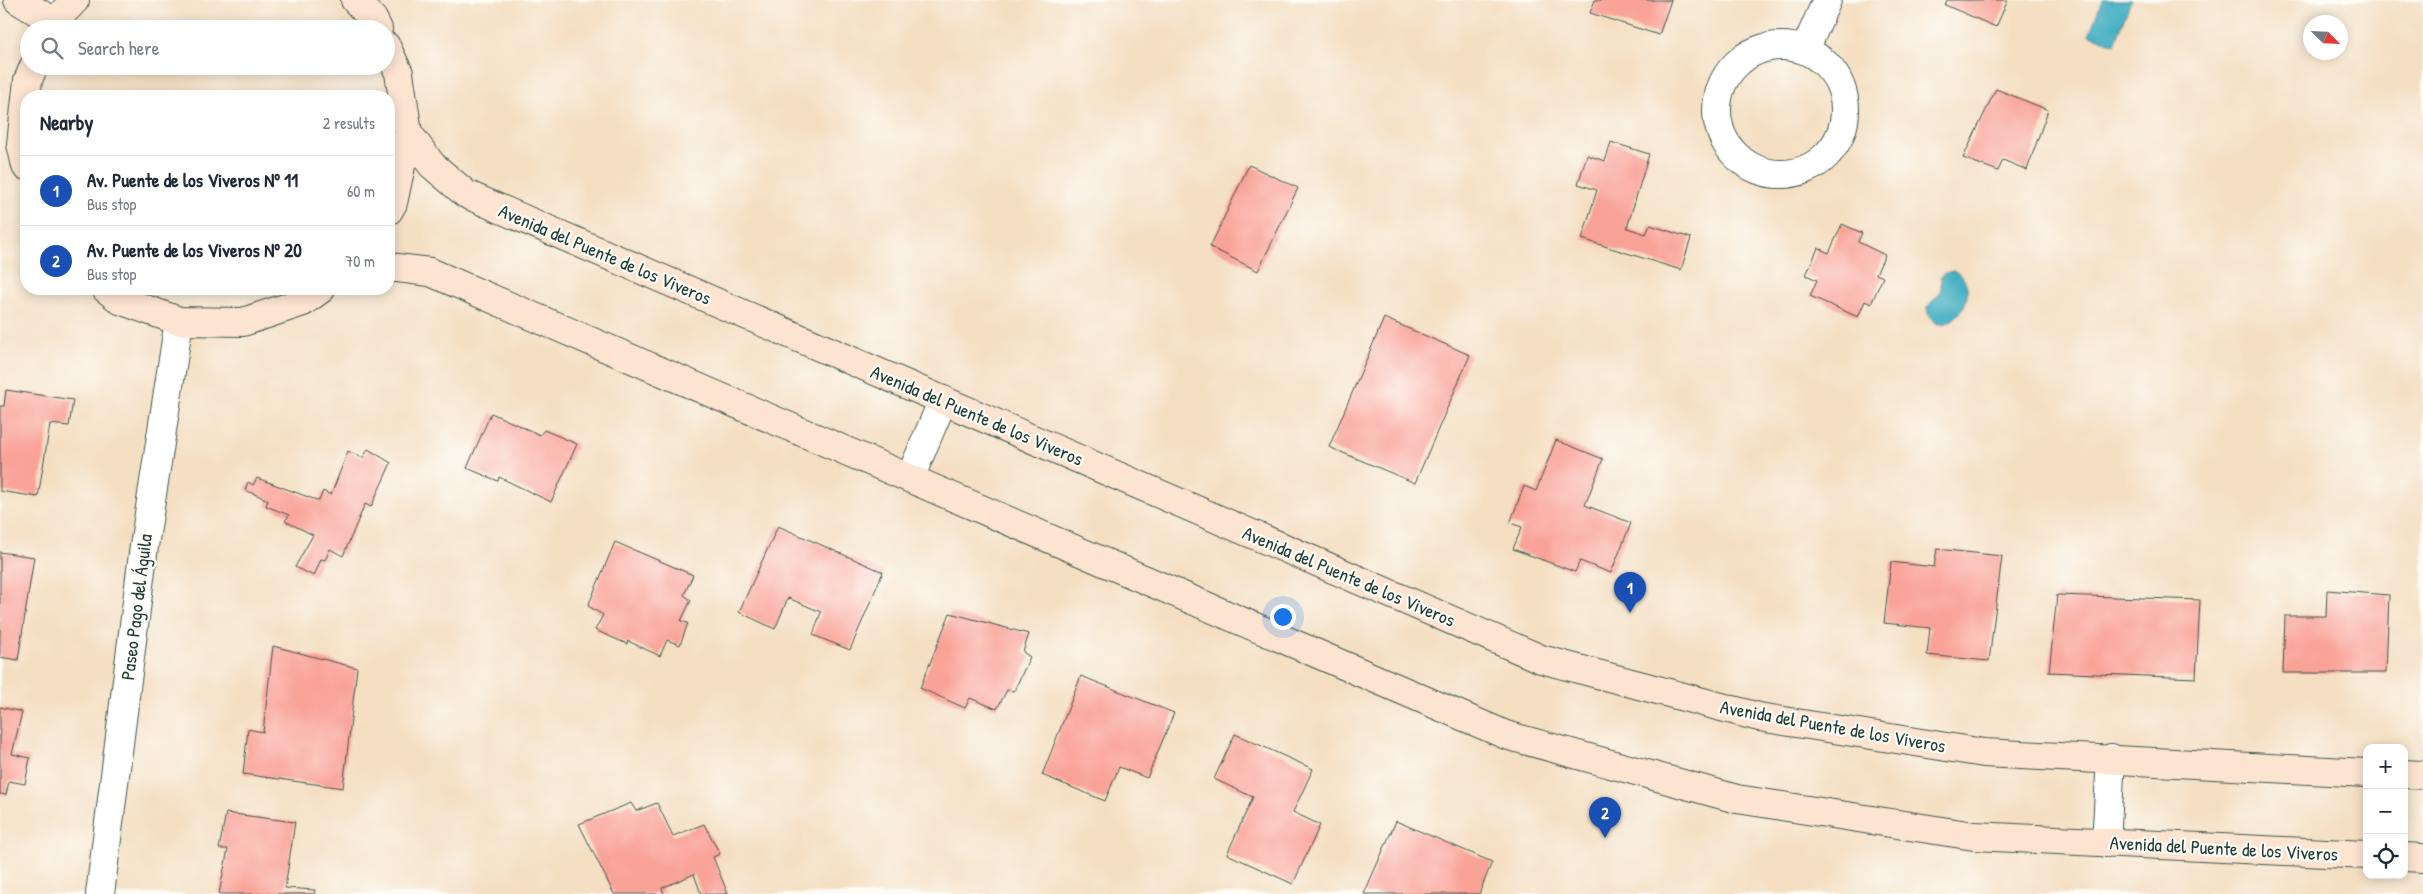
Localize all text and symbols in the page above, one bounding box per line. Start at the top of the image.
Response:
north arrow [2303,15,2348,60]
search box [20,20,395,75]
icon: search [38,34,66,62]
text: Search here [78,35,159,61]
text: Nearby [40,108,93,137]
text: 2 results [323,112,375,134]
text: Av. Puente de los Viveros Nº 11 [87,167,298,193]
text: 1 [53,180,59,202]
text: 60 m [347,180,375,202]
text: Bus stop [87,193,136,215]
street label: Avenida del Puente de los Viveros [495,197,715,311]
text: Av. Puente de los Viveros Nº 20 [87,237,302,263]
text: 2 [52,250,60,272]
text: 70 m [345,250,375,272]
text: Bus stop [87,263,136,285]
street label: Avenida del Puente de los Viveros [867,358,1087,472]
street label: Avenida del Puente de los Viveros [1239,519,1459,633]
street label: Paseo Pago del Águila [114,532,158,682]
pin: 1 [1614,572,1646,613]
your location [1270,604,1296,630]
street label: Avenida del Puente de los Viveros [1718,693,1948,759]
map controls [2363,744,2408,879]
button: + [2363,744,2408,789]
button: − [2363,789,2408,834]
pin: 2 [1589,797,1621,838]
street label: Avenida del Puente de los Viveros [2109,829,2339,867]
button: locate [2363,834,2408,879]

